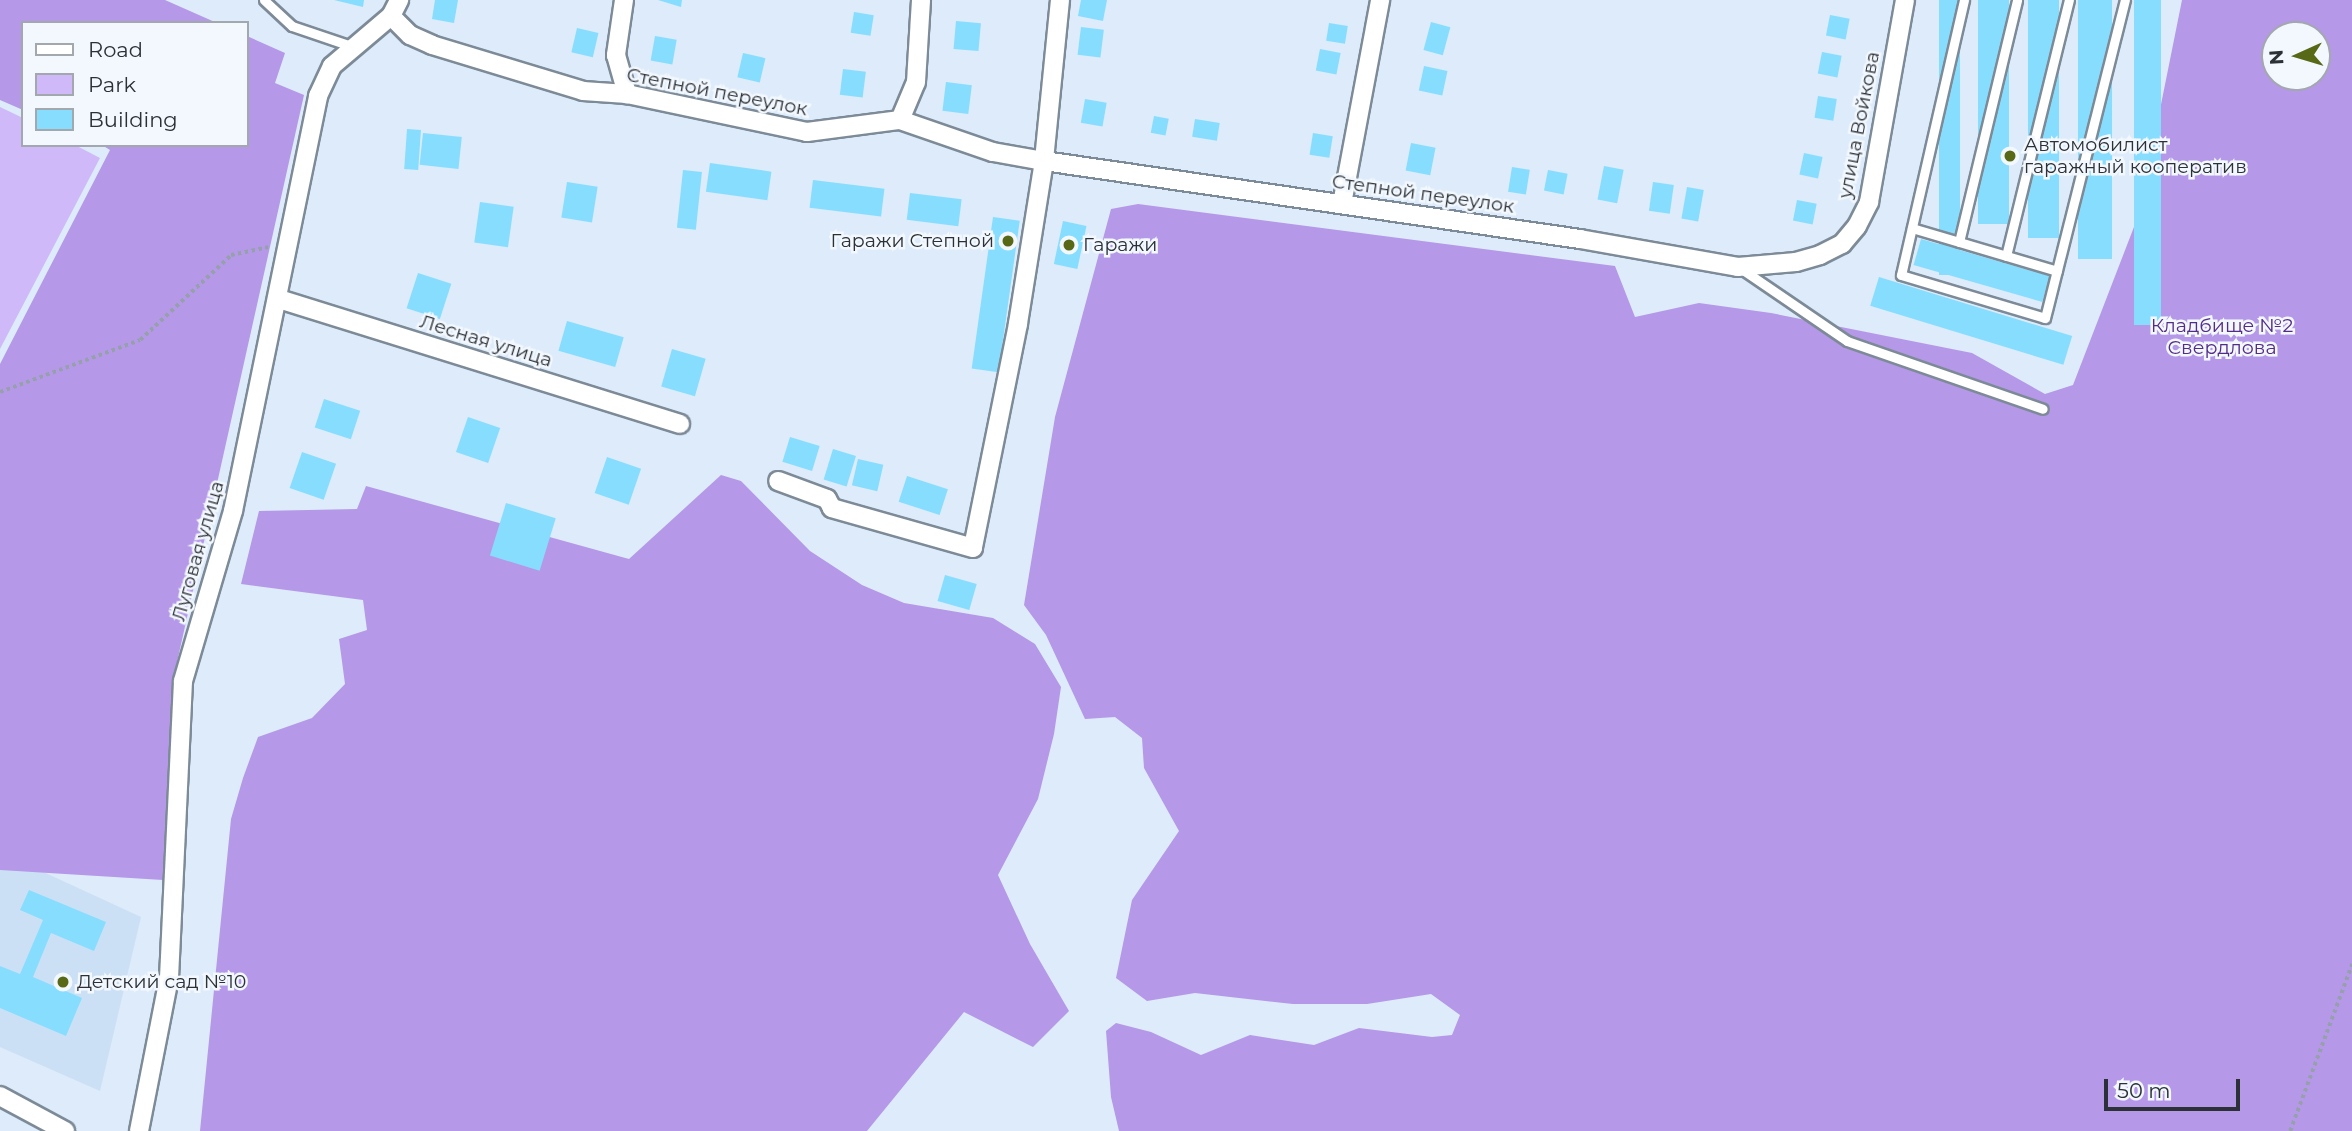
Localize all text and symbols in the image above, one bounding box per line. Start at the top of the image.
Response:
legend [21,21,248,147]
north arrow [2261,21,2331,91]
text: Road [88,37,143,62]
text: N [2265,49,2289,66]
street label: улица Войкова [1834,50,1884,200]
street label: Степной переулок [625,63,809,121]
text: Park [88,72,136,97]
text: Building [88,107,178,132]
place label: Автомобилист гаражный кооператив [2024,134,2247,178]
marker: Автомобилист гаражный кооператив [2002,148,2018,164]
street label: Степной переулок [1330,170,1516,218]
place label: Гаражи Степной [830,230,994,252]
marker: Гаражи Степной [1000,233,1016,249]
place label: Гаражи [1083,234,1157,256]
marker: Гаражи [1061,237,1077,253]
street label: Лесная улица [417,310,555,372]
park label: Кладбище №2 Свердлова [2151,315,2293,359]
street label: Луговая улица [167,478,229,624]
place label: Детский сад №10 [77,971,246,993]
marker: Детский сад №10 [55,974,71,990]
scale bar [2107,1064,2244,1108]
text: 50 m [2117,1078,2171,1103]

